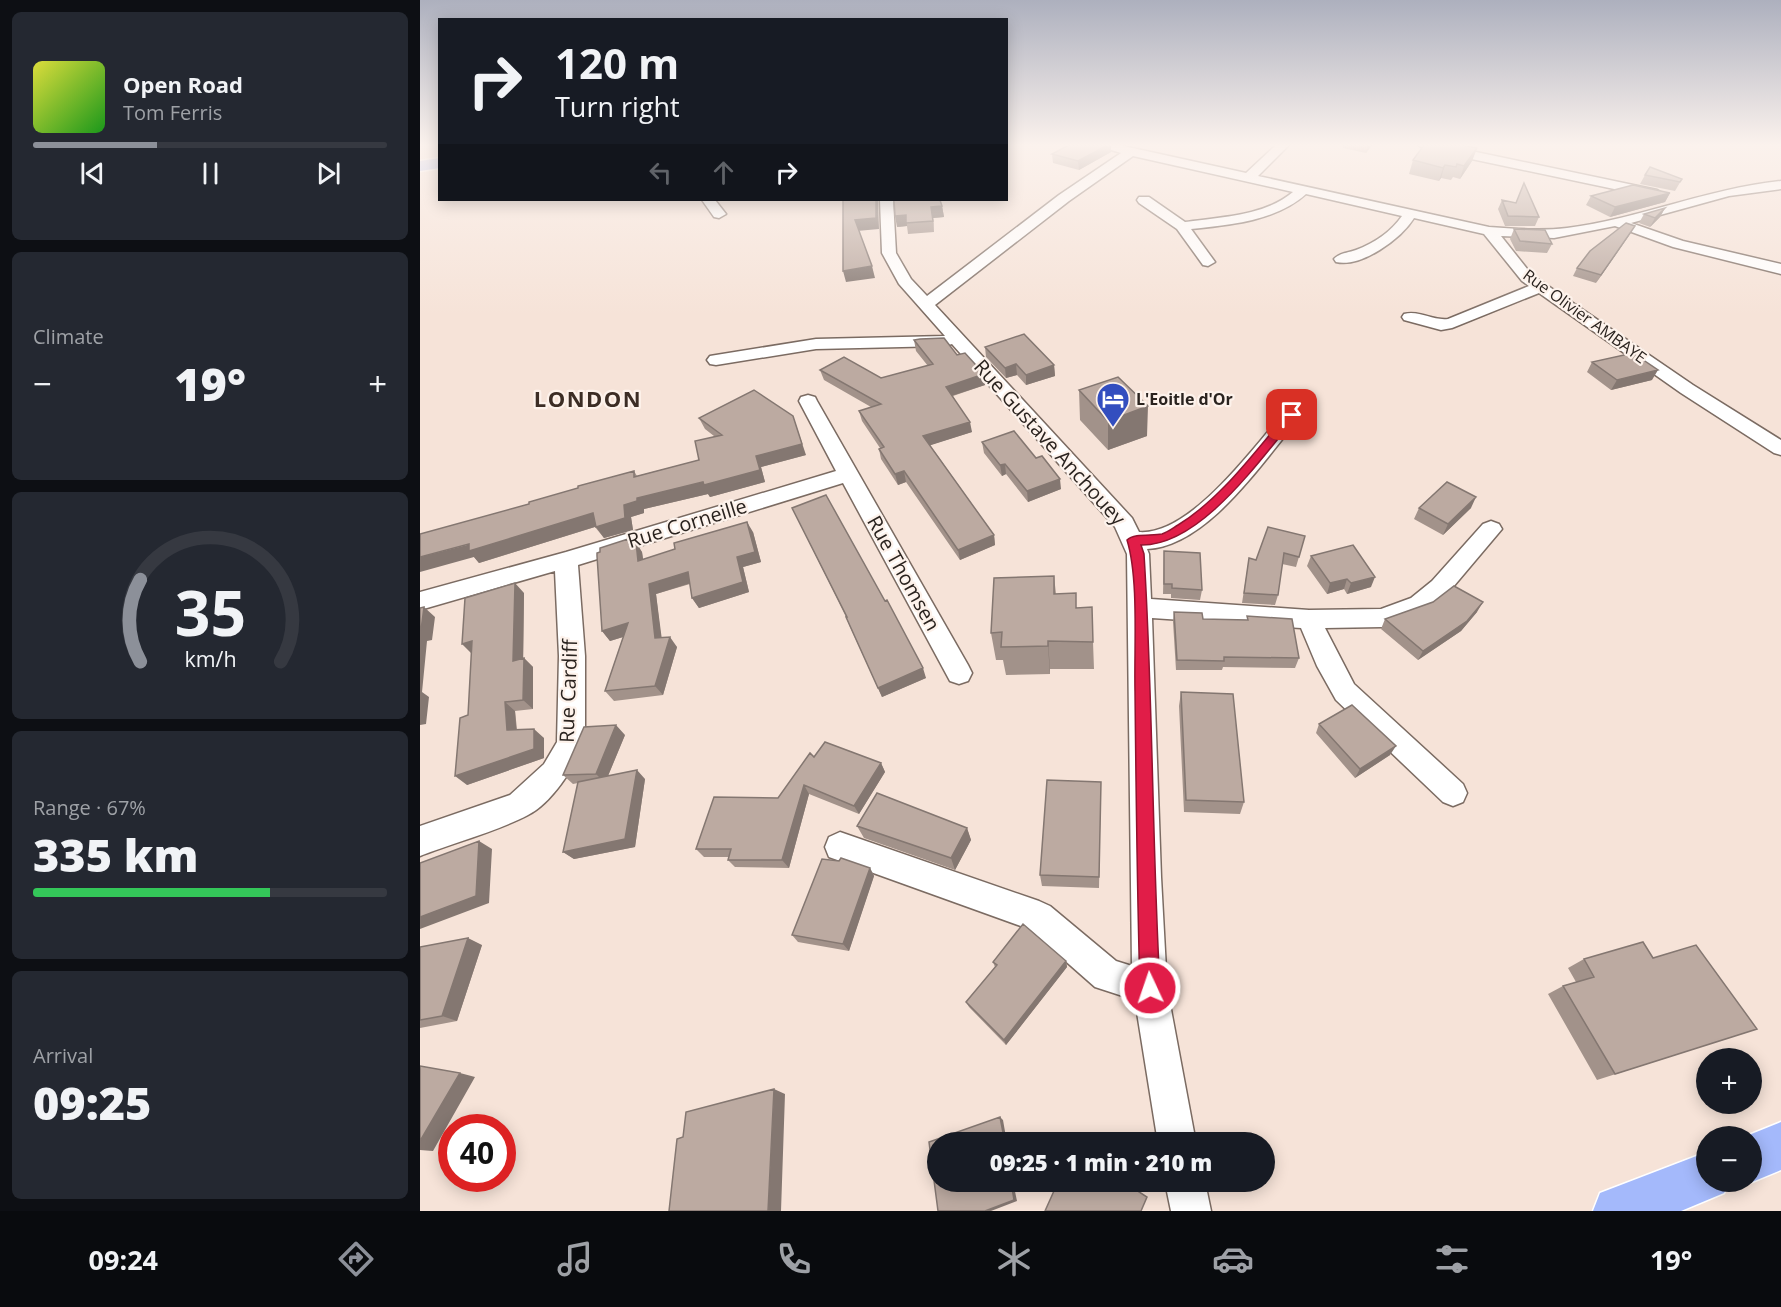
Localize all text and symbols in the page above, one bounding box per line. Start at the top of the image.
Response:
text: 120 m [555,34,679,91]
icon: right [456,42,534,120]
text: Open Road [123,69,243,99]
text: Turn right [555,88,680,125]
text: Tom Ferris [123,99,222,126]
icon: left [644,156,677,189]
icon: ahead [707,156,740,189]
icon: right [770,156,803,189]
icon: previous [76,157,109,190]
icon: pause [194,157,227,190]
icon: next [312,157,345,190]
street label: Rue Olivier AMBAYE [1519,264,1651,368]
text: Climate [33,323,104,350]
text: 19° [174,353,246,414]
street label: Rue Gustave Anchouey [968,353,1132,531]
text: − [33,361,52,406]
text: + [368,361,387,406]
hotel icon: L'Eoitle d'Or [1095,381,1131,428]
district label: LONDON [534,383,642,413]
place label: L'Eoitle d'Or [1136,388,1233,410]
pin [1266,389,1317,440]
icon: arrive [1275,398,1308,431]
street label: Rue Corneille [624,492,750,554]
street label: Rue Thomsen [861,511,947,635]
text: 35 [174,570,246,655]
street label: Rue Cardiff [553,637,583,743]
text: km/h [184,645,236,674]
text: Range · 67% [33,794,146,821]
text: 335 km [33,824,198,885]
position arrow [1118,956,1182,1020]
text: Arrival [33,1042,93,1069]
map controls [1696,1048,1762,1192]
button: + [1696,1048,1762,1114]
text: 09:25 [33,1072,151,1133]
speed limit sign: 40 [438,1114,516,1192]
button: − [1696,1126,1762,1192]
text: 09:25 · 1 min · 210 m [990,1147,1212,1177]
icon: directions [335,1238,377,1280]
icon: music [554,1238,596,1280]
icon: phone [773,1238,815,1280]
icon: climate [993,1238,1035,1280]
icon: car [1212,1238,1254,1280]
icon: filters [1431,1238,1473,1280]
text: 09:24 [89,1241,158,1278]
text: 19° [1650,1241,1692,1278]

